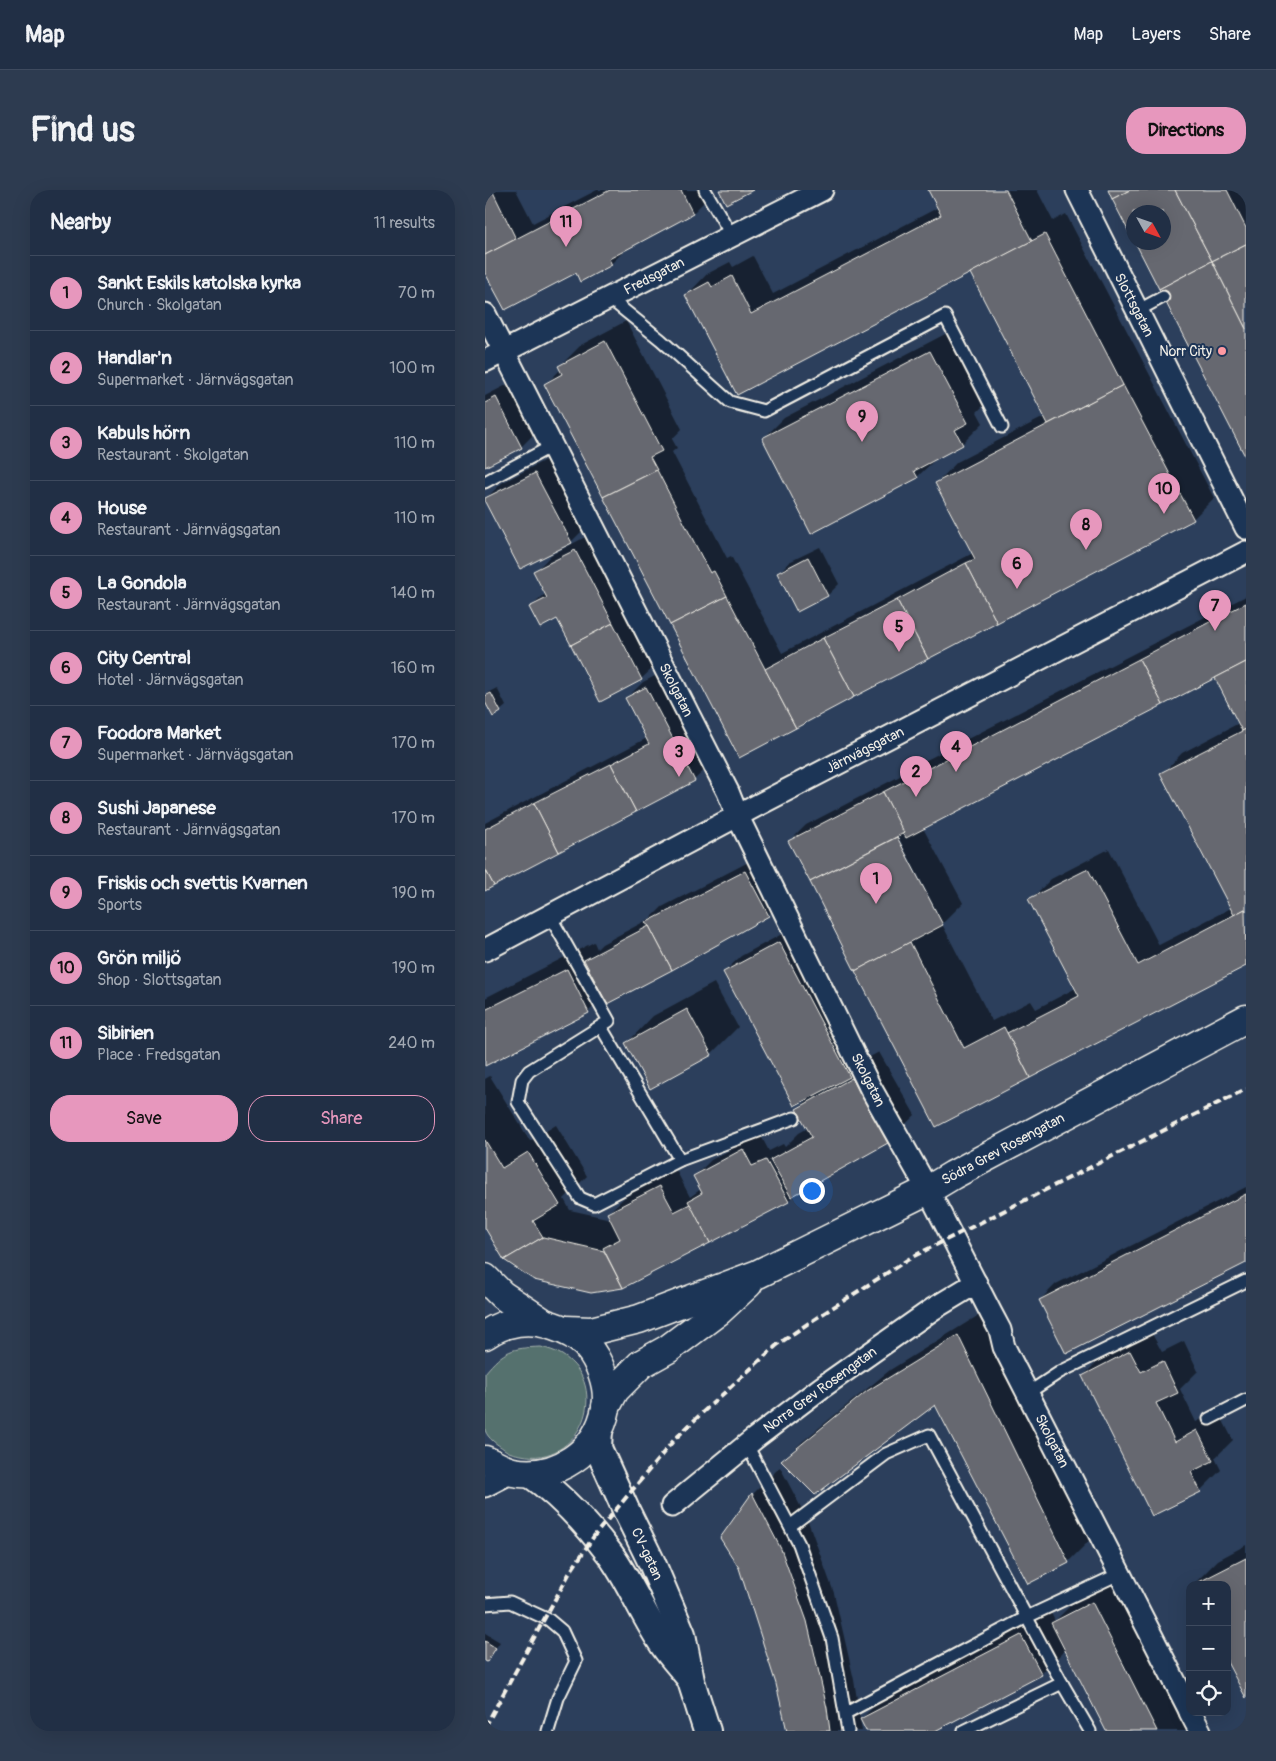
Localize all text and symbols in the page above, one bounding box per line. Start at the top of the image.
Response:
text: Map [25,20,65,49]
text: Map [1074,23,1103,46]
text: Layers [1131,23,1181,46]
text: Share [1209,23,1251,46]
button: Directions [1126,107,1246,154]
text: Find us [30,108,135,152]
north arrow [1126,205,1171,250]
pin: 11 [550,206,582,247]
text: Nearby [50,209,111,236]
text: 11 results [373,213,435,233]
street label: Fredsgatan [621,253,687,299]
street label: Slottsgatan [1111,270,1157,340]
text: Sankt Eskils katolska kyrka [97,271,301,295]
text: 1 [63,283,69,303]
text: 70 m [398,283,435,303]
text: Church · Skolgatan [97,295,222,315]
place label: Norr City [1159,343,1212,360]
marker: Norr City [1216,345,1228,357]
text: Handlar'n [97,346,172,370]
text: 2 [62,358,70,378]
text: 100 m [389,358,435,378]
text: Supermarket · Järnvägsgatan [97,370,294,390]
pin: 9 [846,401,878,442]
text: Kabuls hörn [97,421,190,445]
text: 3 [62,433,70,453]
text: 110 m [394,433,435,453]
text: Restaurant · Skolgatan [97,445,249,465]
pin: 10 [1148,473,1180,514]
text: House [97,496,147,520]
text: 4 [61,508,71,528]
text: 110 m [394,508,435,528]
pin: 8 [1070,509,1102,550]
text: Restaurant · Järnvägsgatan [97,520,281,540]
pin: 6 [1001,548,1033,589]
text: La Gondola [97,571,187,595]
text: 5 [62,583,70,603]
text: 140 m [391,583,435,603]
pin: 7 [1199,590,1231,631]
text: Restaurant · Järnvägsgatan [97,595,281,615]
pin: 5 [883,611,915,652]
text: City Central [97,646,191,670]
text: 6 [61,658,71,678]
text: 160 m [391,658,435,678]
street label: Skolgatan [655,660,697,720]
text: Hotel · Järnvägsgatan [97,670,244,690]
text: Foodora Market [97,721,221,745]
street label: Järnvägsgatan [823,723,907,777]
pin: 4 [940,731,972,772]
text: 7 [62,733,70,753]
text: 170 m [392,733,435,753]
pin: 3 [663,736,695,777]
text: Supermarket · Järnvägsgatan [97,745,294,765]
pin: 2 [900,756,932,797]
text: Sushi Japanese [97,796,216,820]
text: 8 [62,808,70,828]
text: 170 m [392,808,435,828]
text: Restaurant · Järnvägsgatan [97,820,281,840]
pin: 1 [860,863,892,904]
text: Friskis och svettis Kvarnen [97,871,308,895]
text: 9 [62,883,70,903]
text: 190 m [392,883,435,903]
text: Sports [97,895,142,915]
text: Grön miljö [97,946,181,970]
text: 10 [57,958,75,978]
text: 190 m [392,958,435,978]
text: Shop · Slottsgatan [97,970,222,990]
text: Sibirien [97,1021,154,1045]
text: 11 [60,1033,72,1053]
text: 240 m [388,1033,435,1053]
text: Place · Fredsgatan [97,1045,221,1065]
street label: Skolgatan [847,1050,889,1110]
button: Save [50,1095,238,1142]
button: Share [248,1095,435,1142]
street label: Södra Grev Rosengatan [939,1109,1067,1189]
your location [799,1178,825,1204]
street label: Norra Grev Rosengatan [760,1343,880,1437]
street label: Skolgatan [1031,1411,1073,1471]
street label: CV-gatan [628,1525,667,1583]
map controls [1186,1581,1231,1716]
button: + [1186,1581,1231,1626]
button: − [1186,1626,1231,1671]
button: locate [1186,1671,1231,1716]

